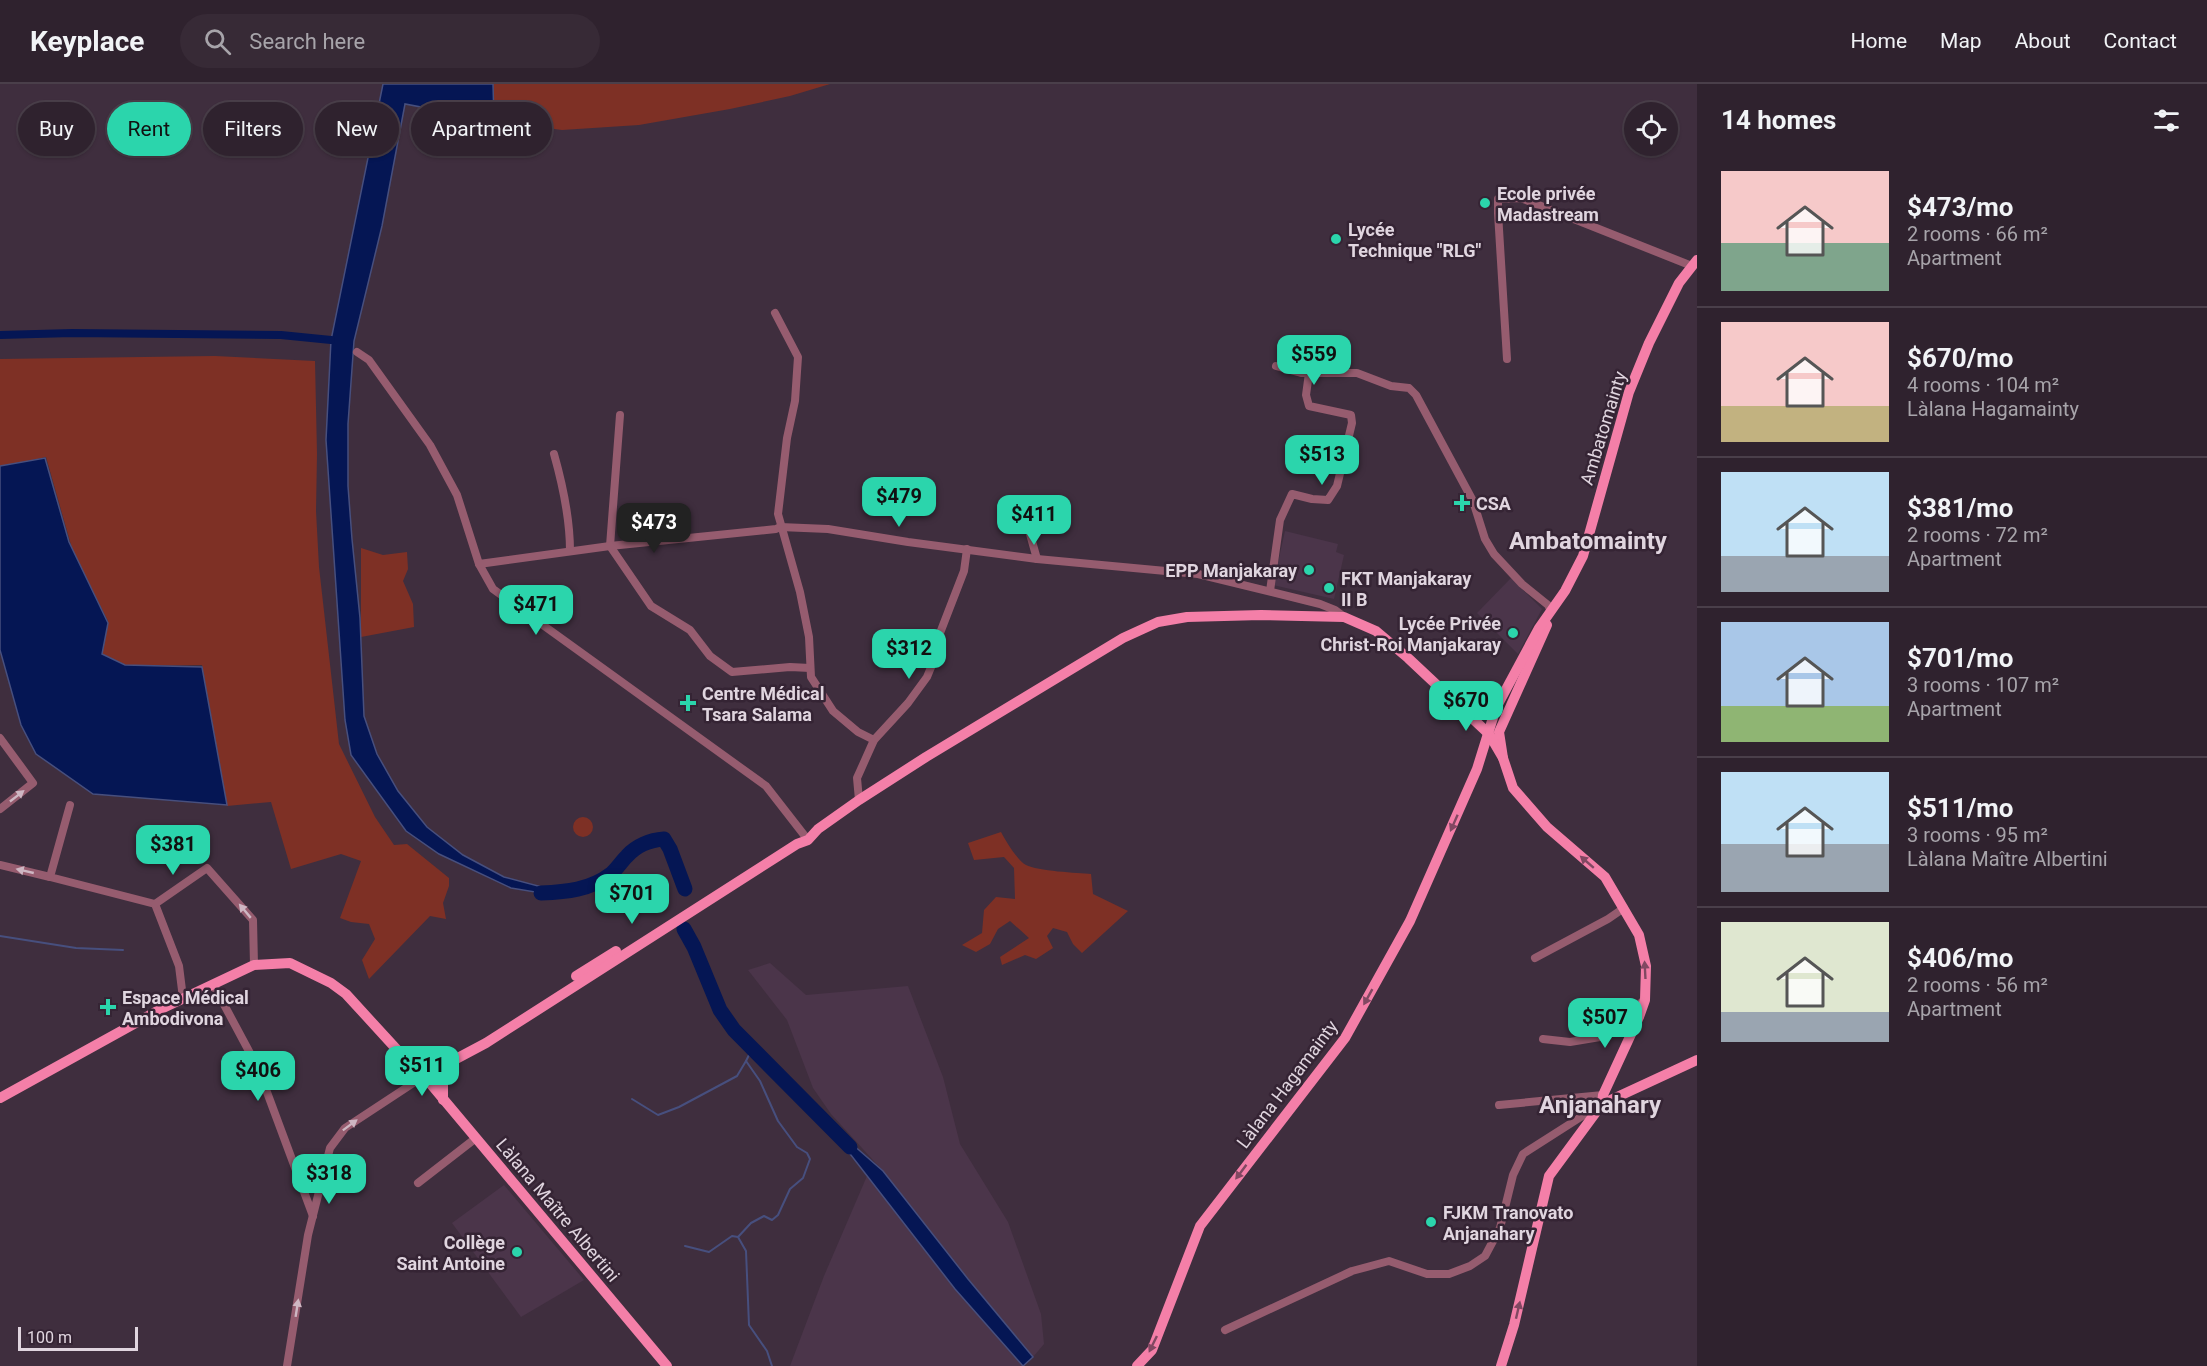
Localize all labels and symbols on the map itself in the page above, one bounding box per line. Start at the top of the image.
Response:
place label: Ecole privée Madastream [1497,183,1599,225]
marker: Ecole privée Madastream [1478,196,1492,210]
place label: Lycée Technique "RLG" [1348,219,1482,261]
marker: Lycée Technique "RLG" [1329,232,1343,246]
pin: $559 [1278,335,1350,386]
street label: Ambatomainty [1576,368,1630,487]
pin: $513 [1286,435,1358,486]
pin: $479 [863,477,935,528]
place label: CSA [1476,493,1512,514]
marker: CSA [1453,494,1471,512]
pin: $411 [998,495,1070,546]
pin: $473 [618,503,690,554]
district label: Ambatomainty [1509,527,1668,555]
place label: EPP Manjakaray [1165,560,1298,581]
marker: EPP Manjakaray [1302,563,1316,577]
place label: FKT Manjakaray II B [1341,568,1472,610]
marker: FKT Manjakaray II B [1322,581,1336,595]
pin: $471 [500,585,572,636]
place label: Lycée Privée Christ-Roi Manjakaray [1321,613,1502,655]
marker: Lycée Privée Christ-Roi Manjakaray [1506,626,1520,640]
pin: $312 [873,629,945,680]
pin: $670 [1430,681,1502,732]
place label: Centre Médical Tsara Salama [702,683,824,725]
marker: Centre Médical Tsara Salama [679,694,697,712]
one-way arrow [9,790,24,802]
one-way arrow [1449,814,1459,832]
pin: $381 [137,825,209,876]
one-way arrow [1580,856,1595,869]
one-way arrow [16,866,34,876]
pin: $701 [596,874,668,925]
one-way arrow [239,904,252,919]
one-way arrow [1640,961,1649,980]
place label: Espace Médical Ambodivona [122,987,249,1029]
one-way arrow [1363,989,1373,1006]
marker: Espace Médical Ambodivona [99,998,117,1016]
pin: $507 [1569,998,1641,1049]
street label: Làlana Hagamainty [1232,1016,1342,1152]
pin: $511 [386,1046,458,1097]
pin: $406 [222,1051,294,1102]
district label: Anjanahary [1539,1091,1662,1119]
one-way arrow [342,1119,358,1131]
street label: Làlana Maître Albertini [492,1134,624,1286]
pin: $318 [293,1154,365,1205]
one-way arrow [1235,1164,1247,1179]
place label: FJKM Tranovato Anjanahary [1443,1202,1573,1244]
marker: FJKM Tranovato Anjanahary [1424,1215,1438,1229]
place label: Collège Saint Antoine [396,1232,505,1274]
marker: Collège Saint Antoine [510,1245,524,1259]
one-way arrow [293,1299,302,1318]
one-way arrow [1513,1301,1523,1319]
scale bar [18,1324,138,1352]
one-way arrow [1149,1335,1159,1353]

